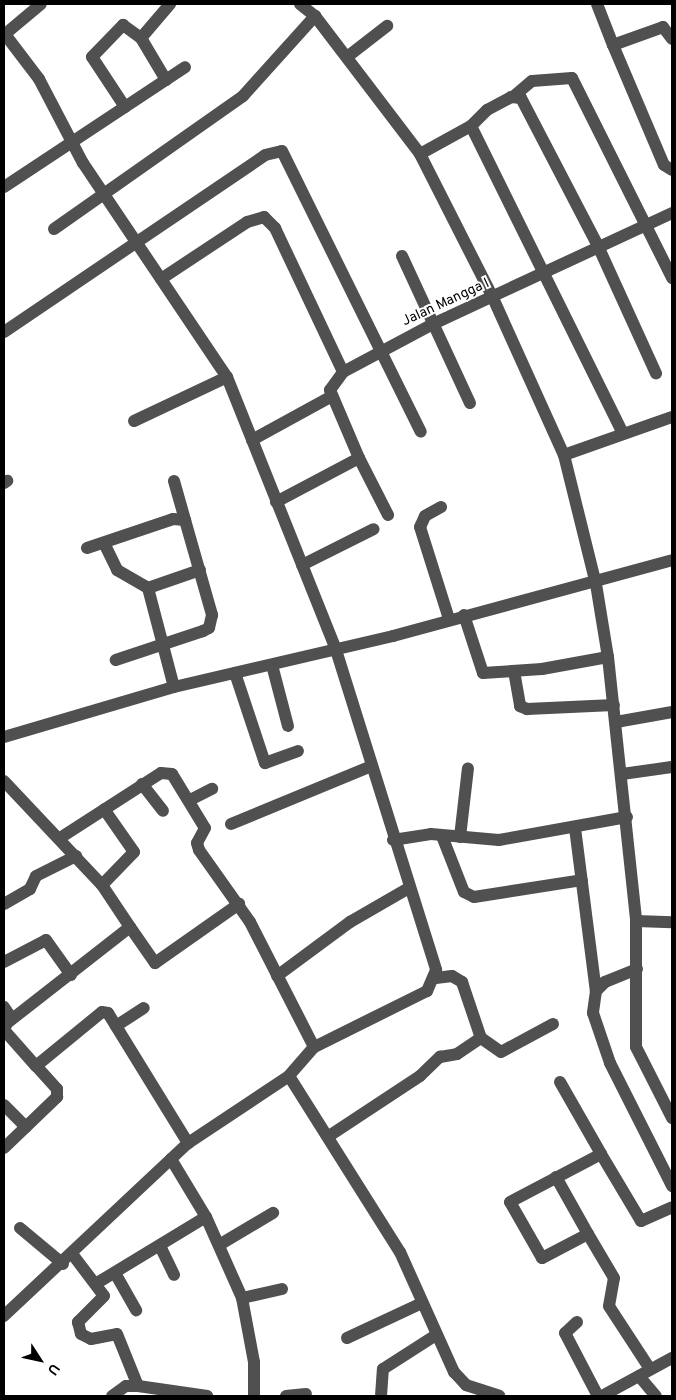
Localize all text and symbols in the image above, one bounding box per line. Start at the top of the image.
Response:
street label: Jalan Mangga I [400,275,492,331]
north arrow [15,1335,65,1385]
text: U [43,1360,63,1378]

